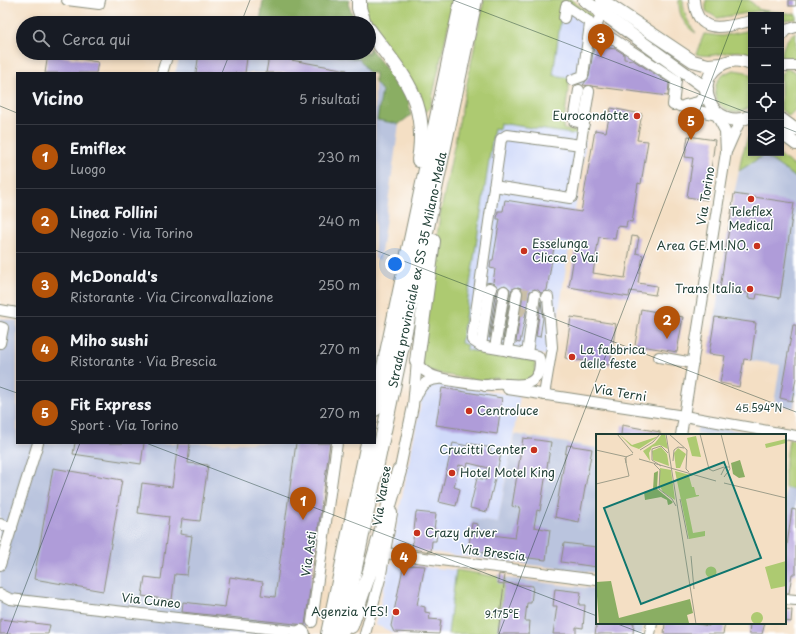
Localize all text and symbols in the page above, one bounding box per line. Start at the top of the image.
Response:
map controls [748,12,784,156]
button: + [748,12,784,48]
search box [16,16,376,60]
pin: 3 [588,24,614,57]
icon: search [30,27,52,49]
text: Cerca qui [62,27,130,50]
button: − [748,48,784,84]
button: locate [748,84,784,120]
text: Vicino [32,85,83,111]
text: 5 risultati [299,89,360,108]
place label: Eurocondotte [552,106,629,124]
pin: 5 [678,107,704,140]
marker: Eurocondotte [632,111,642,121]
button: layers [748,120,784,156]
text: Emiflex [70,136,126,159]
text: 1 [42,147,48,166]
text: 230 m [318,147,360,166]
street label: Strada provinciale ex SS 35 Milano-Meda [383,149,451,390]
text: Luogo [70,159,106,178]
street label: Via Torino [691,165,719,227]
marker: Teleflex Medical [746,194,756,204]
text: Linea Follini [70,200,158,223]
place label: Teleflex Medical [729,202,773,234]
text: 2 [40,211,50,230]
text: 240 m [318,211,360,230]
text: Negozio · Via Torino [70,223,193,242]
place label: Esselunga Clicca e Vai [532,234,598,266]
place label: Area GE.MI.NO. [657,236,749,254]
marker: Area GE.MI.NO. [752,241,762,251]
marker: Esselunga Clicca e Vai [519,246,529,256]
your location [385,254,405,274]
text: McDonald's [70,264,158,287]
text: 3 [41,275,49,294]
text: 250 m [318,275,360,294]
place label: Trans Italia [675,279,743,297]
marker: Trans Italia [745,284,755,294]
text: Ristorante · Via Circonvallazione [70,287,273,306]
pin: 2 [654,306,680,339]
text: Miho sushi [70,328,148,351]
text: 4 [41,339,49,358]
text: 270 m [319,339,360,358]
place label: La fabbrica delle feste [580,340,646,372]
text: Ristorante · Via Brescia [70,351,217,370]
marker: La fabbrica delle feste [567,352,577,362]
street label: Via Terni [592,379,648,405]
text: Fit Express [70,392,151,415]
text: 45.594°N [736,400,783,415]
place label: Centroluce [477,401,538,419]
text: 5 [41,403,49,422]
text: 270 m [319,403,360,422]
marker: Centroluce [464,406,474,416]
text: Sport · Via Torino [70,415,178,434]
inset map [596,434,786,624]
place label: Crucitti Center [439,440,526,458]
marker: Crucitti Center [529,445,539,455]
place label: Hotel Motel King [460,463,555,481]
street label: Via Varese [367,464,395,527]
marker: Hotel Motel King [447,468,457,478]
pin: 1 [290,487,316,520]
place label: Crazy driver [425,523,497,541]
marker: Crazy driver [412,528,422,538]
street label: Via Asti [296,530,320,578]
street label: Via Brescia [459,539,527,565]
pin: 4 [391,543,417,576]
street label: Via Cuneo [121,588,182,612]
place label: Agenzia YES! [311,602,388,620]
text: 9.175°E [485,606,519,621]
marker: Agenzia YES! [391,607,401,617]

